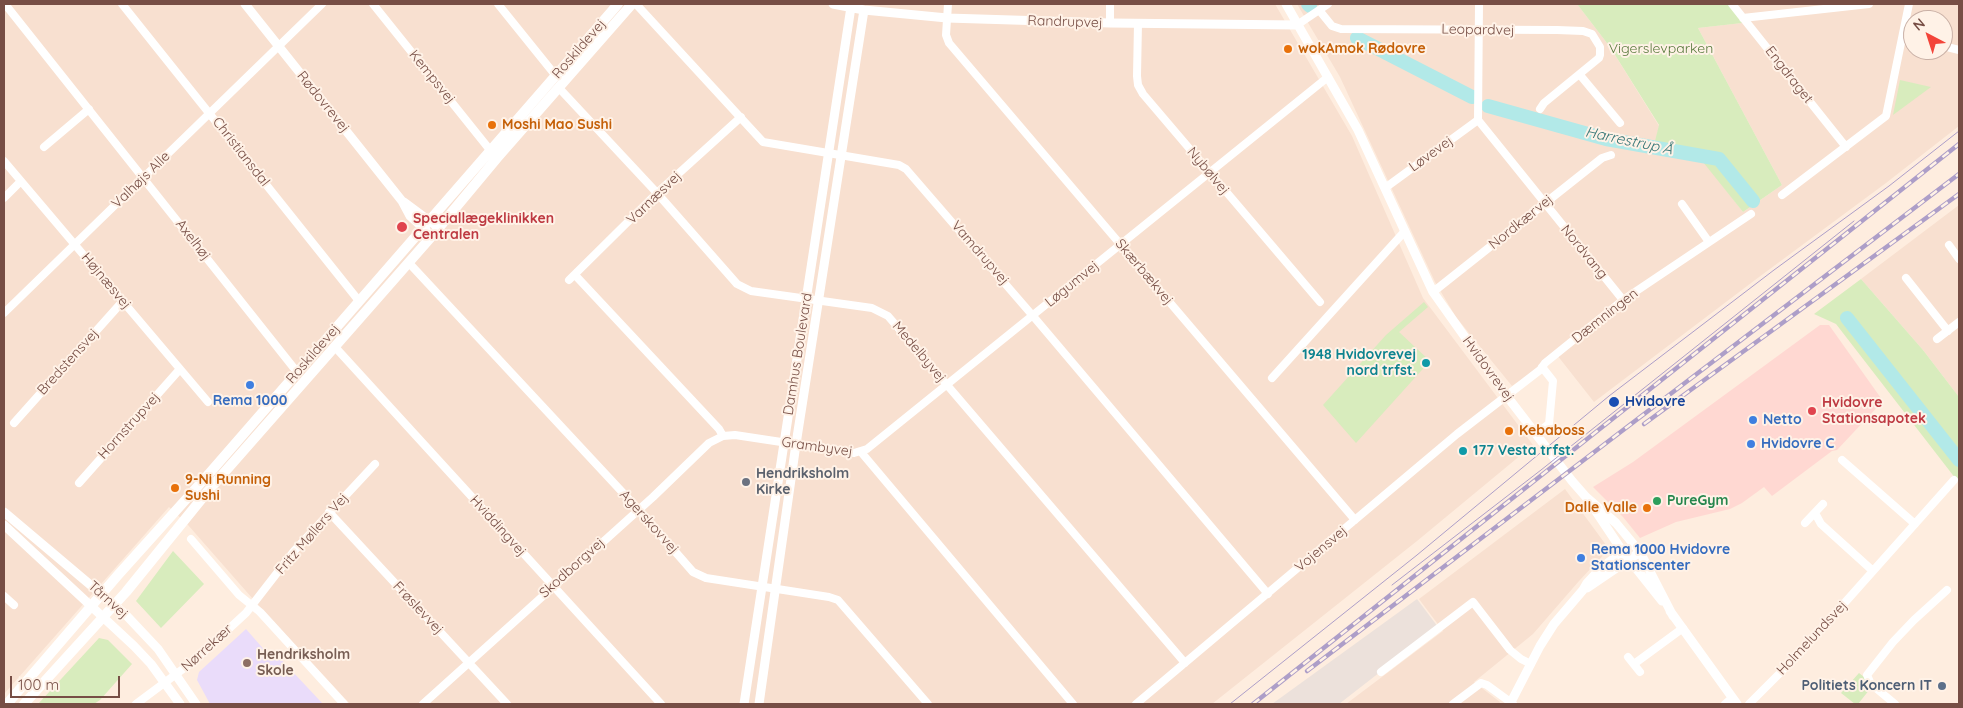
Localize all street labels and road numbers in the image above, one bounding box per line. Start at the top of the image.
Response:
street label: Randrupvej [1027,12,1103,32]
street label: Roskildevej [549,16,609,82]
street label: Leopardvej [1441,21,1515,39]
street label: Engdraget [1762,43,1816,107]
street label: Kempsvej [405,47,459,107]
street label: Rødovrevej [293,68,353,136]
street label: Christiansdal [209,114,273,190]
street label: Løvevej [1406,132,1456,176]
street label: Nybølvej [1183,144,1233,198]
street label: Valhøjs Alle [108,148,174,212]
street label: Varnæsvej [623,168,685,228]
street label: Nordkærvej [1486,191,1556,253]
street label: Axelhøj [172,216,214,264]
street label: Vamdrupvej [948,217,1012,289]
street label: Nordvang [1557,221,1611,283]
street label: Skærbækvej [1112,236,1176,308]
street label: Højnæsvej [78,249,134,313]
street label: Løgumvej [1042,257,1102,311]
street label: Dæmningen [1569,285,1641,347]
street label: Damhus Boulevard [780,292,816,416]
street label: Medelbyvej [889,318,949,386]
street label: Roskildevej [283,321,343,387]
street label: Bredstensvej [34,325,102,399]
street label: Hvidovrevej [1459,333,1517,405]
street label: Hornstrupvej [95,389,163,463]
street label: Grambyvej [780,434,854,460]
street label: Agerskovvej [616,487,682,557]
street label: Fritz Møllers Vej [272,490,352,578]
street label: Hviddingvej [466,492,530,560]
street label: Vojensvej [1292,522,1350,576]
street label: Skodborgvej [536,534,608,602]
street label: Tårnvej [85,578,131,622]
street label: Frøslevvej [389,578,447,638]
street label: Holmelundsvej [1773,597,1851,679]
street label: Nørrekær [178,621,236,675]

